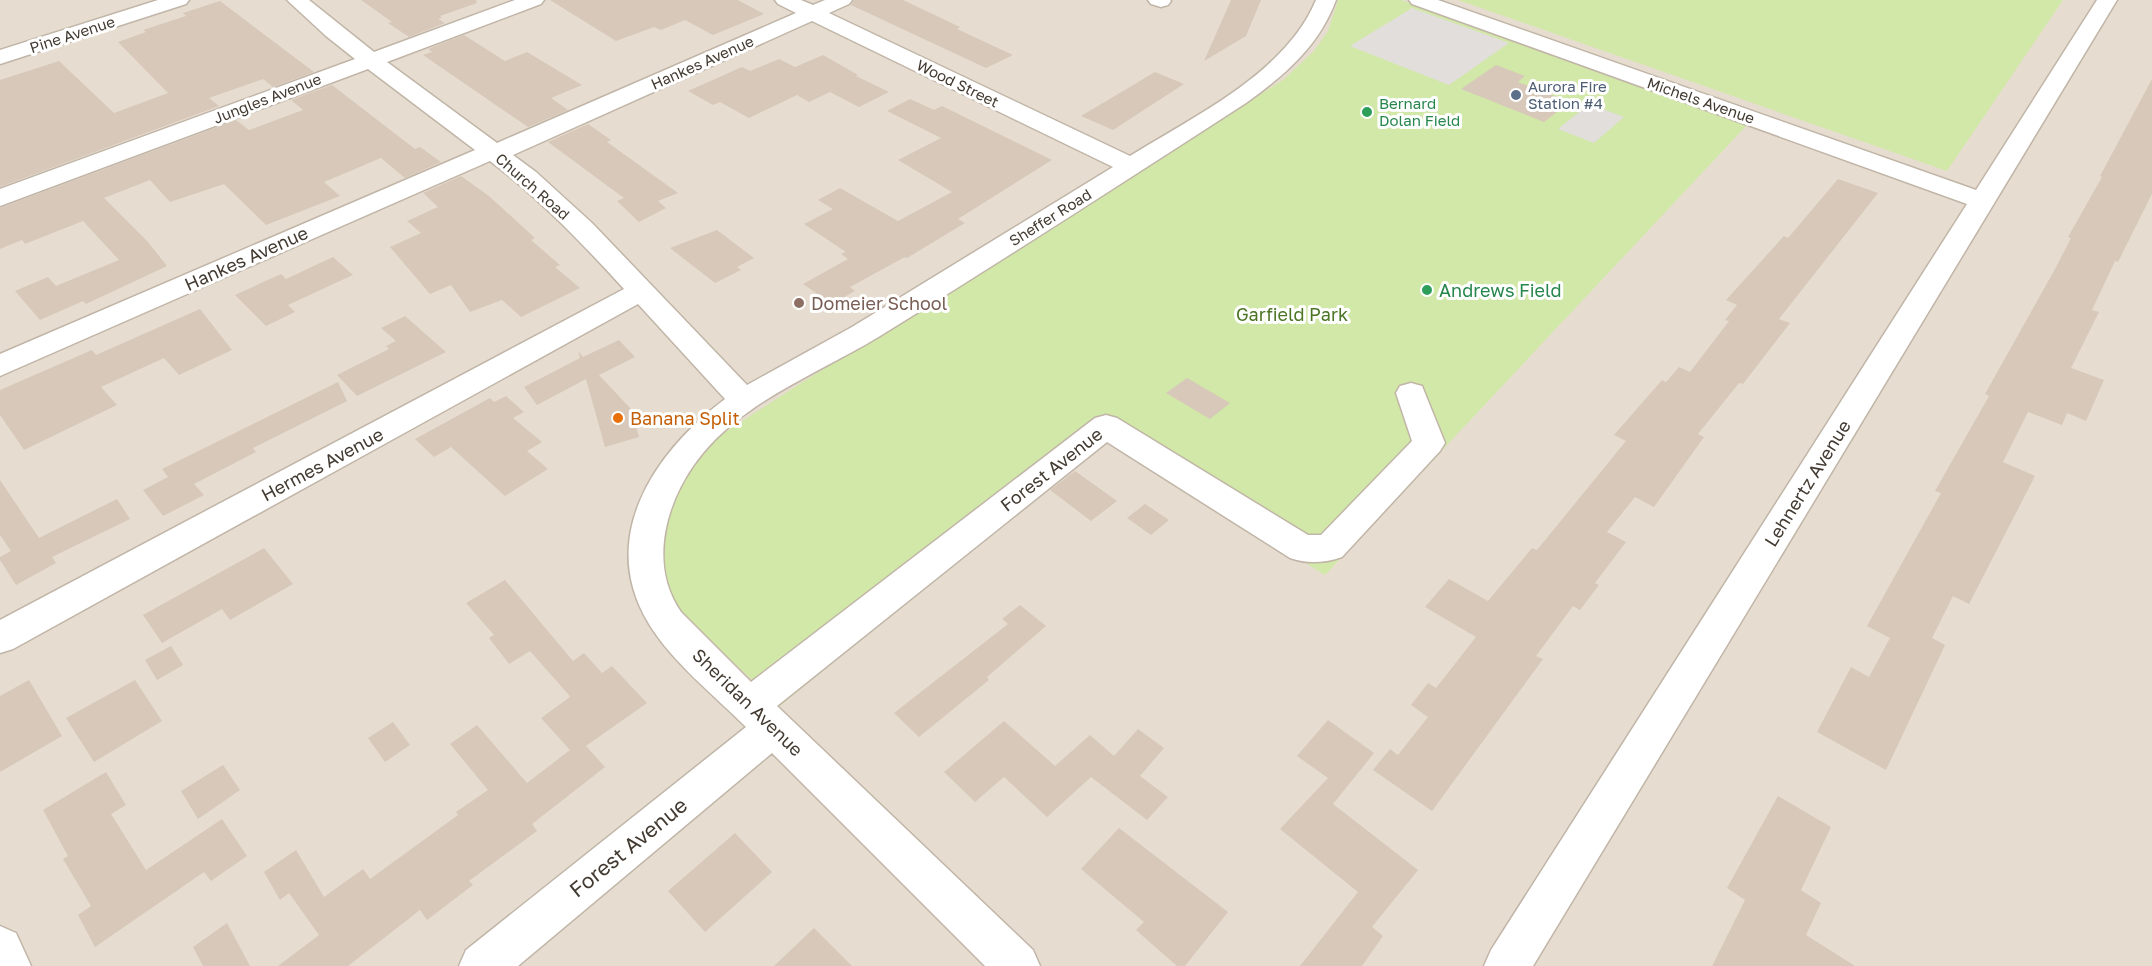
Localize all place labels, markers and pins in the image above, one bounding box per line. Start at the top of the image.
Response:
place label: Aurora Fire Station #4 [1528,77,1607,112]
marker: Aurora Fire Station #4 [1509,88,1523,102]
place label: Bernard Dolan Field [1379,94,1460,129]
marker: Bernard Dolan Field [1360,105,1374,119]
place label: Andrews Field [1439,279,1562,301]
marker: Andrews Field [1420,283,1434,297]
place label: Domeier School [811,292,948,314]
marker: Domeier School [792,296,806,310]
place label: Banana Split [630,407,740,429]
marker: Banana Split [611,411,625,425]

